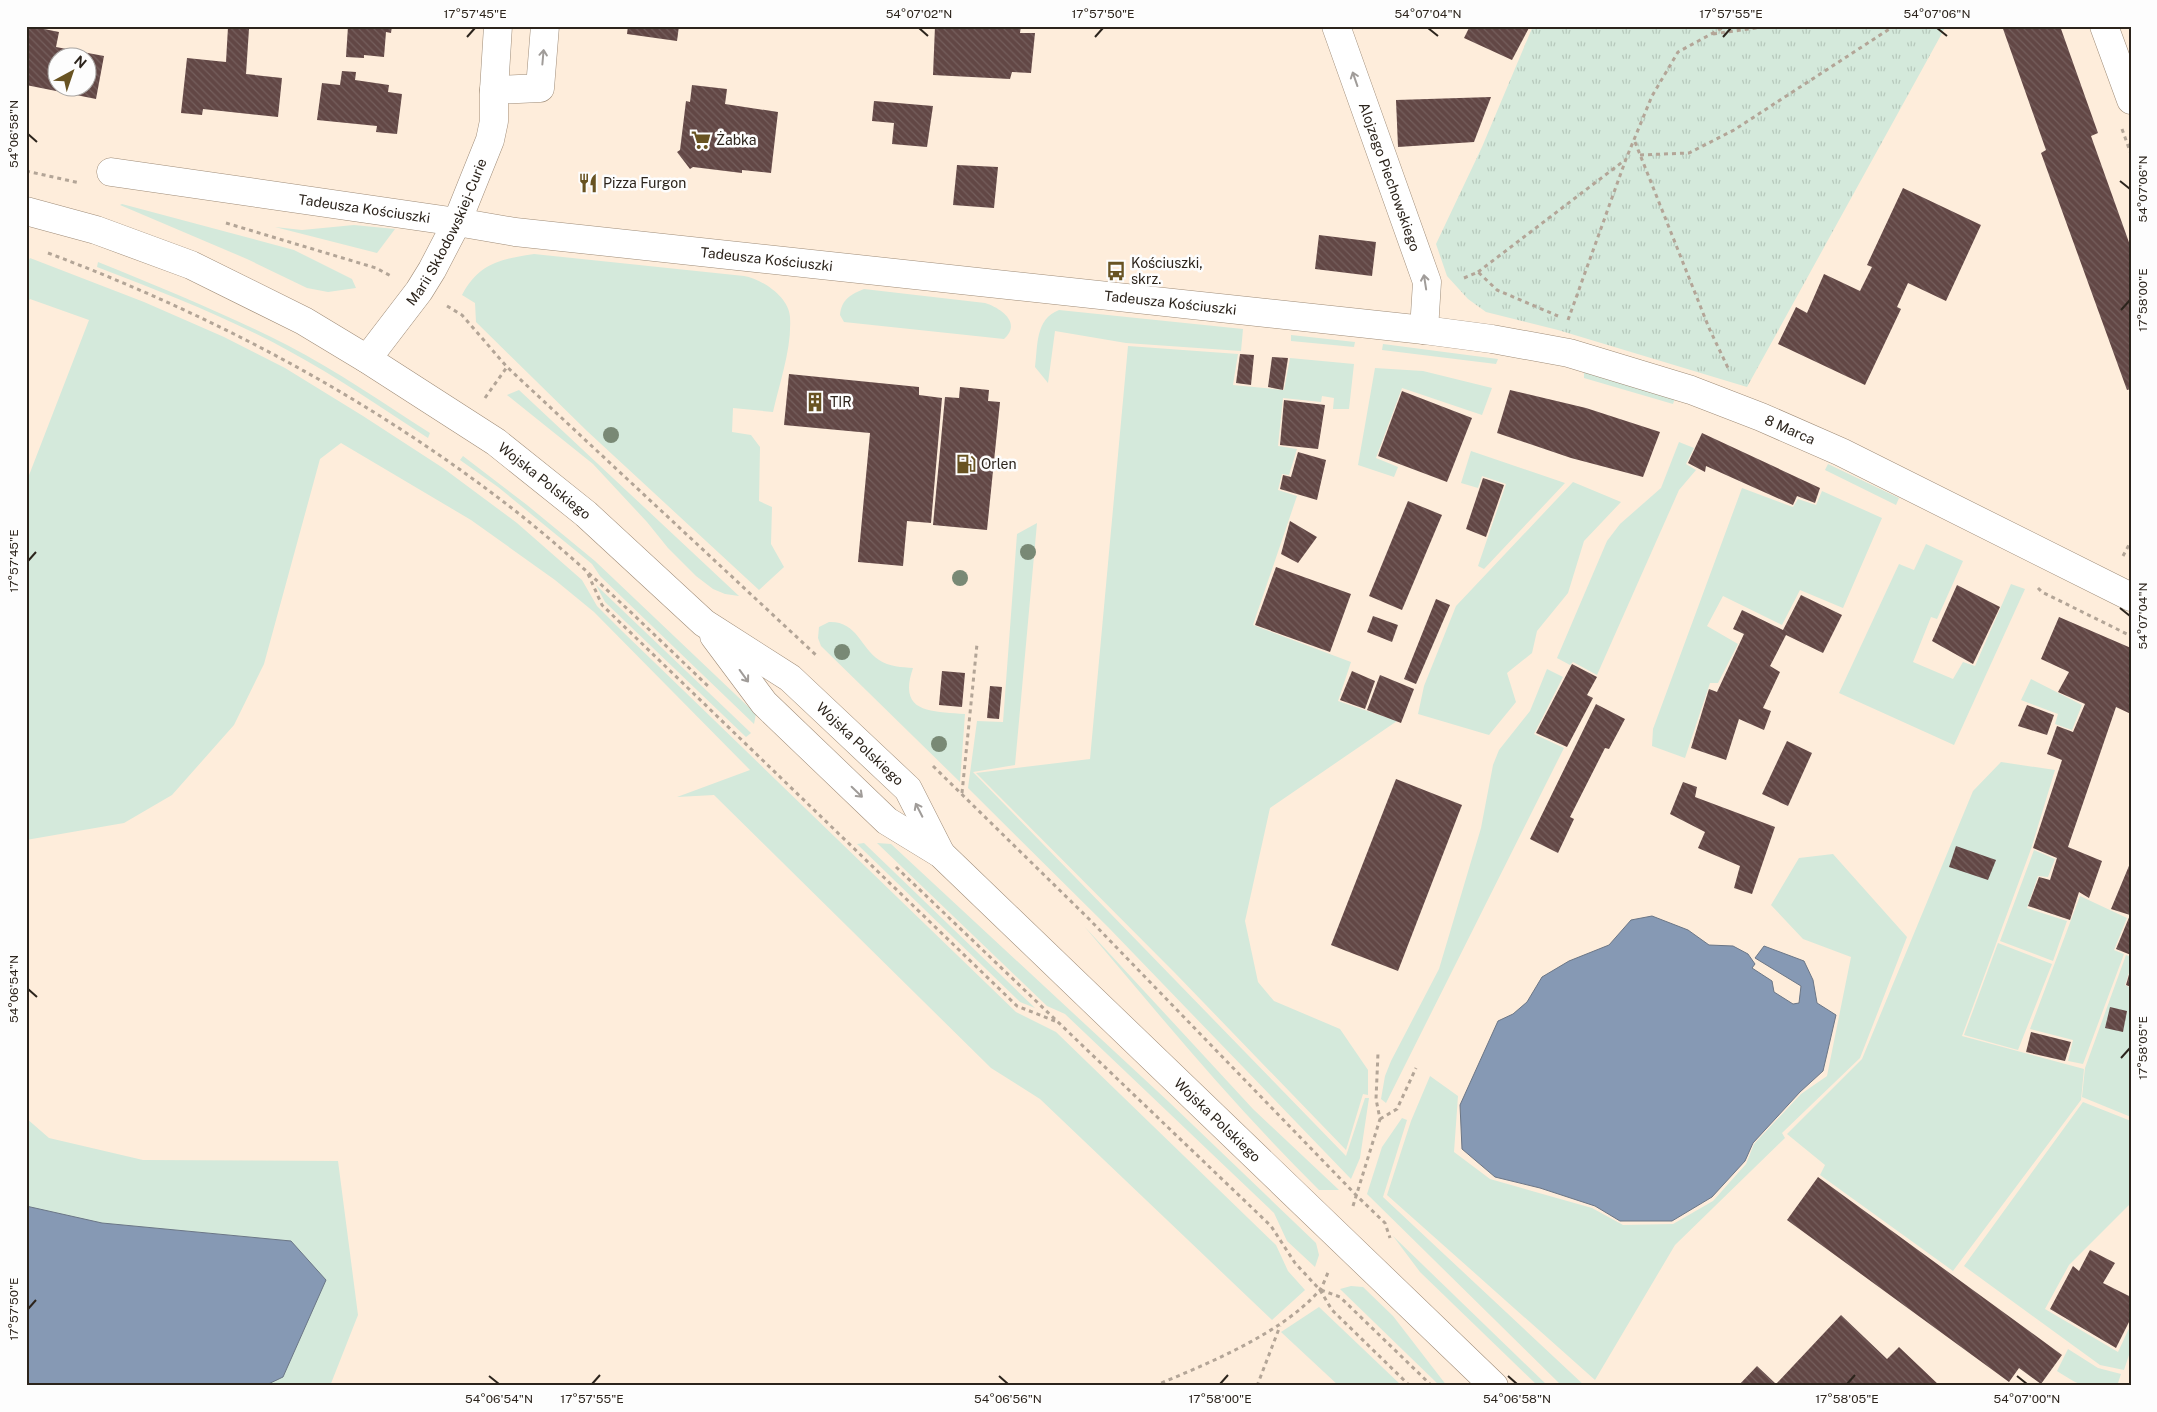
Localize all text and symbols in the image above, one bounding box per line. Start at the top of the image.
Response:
text: 17°57'45"E [443,7,507,21]
text: 54°07'02"N [886,7,952,21]
text: 17°57'50"E [1071,7,1135,21]
text: 54°07'04"N [1394,7,1462,21]
text: 17°57'55"E [1699,7,1763,21]
text: 54°07'06"N [1904,7,1970,21]
north arrow [48,48,98,98]
one-way arrow [538,50,547,66]
text: N [71,52,90,72]
one-way arrow [1350,72,1359,87]
text: 54°06'58"N [7,100,21,168]
street label: Alojzego Piechowskiego [1356,100,1423,253]
supermarket icon: Żabka [690,129,712,151]
place label: Żabka [716,130,757,148]
street label: Marii Skłodowskiej-Curie [403,156,490,309]
text: 54°07'06"N [2136,156,2150,222]
restaurant icon: Pizza Furgon [577,172,599,194]
place label: Pizza Furgon [603,175,686,191]
street label: Tadeusza Kościuszki [297,191,431,226]
street label: Tadeusza Kościuszki [700,244,834,274]
place label: Kościuszki, skrz. [1131,255,1203,287]
bus stop icon: Kościuszki, skrz. [1105,260,1127,282]
text: 17°58'00"E [2136,268,2150,332]
one-way arrow [1419,274,1429,290]
street label: Tadeusza Kościuszki [1103,288,1237,318]
building icon: TIR [804,391,826,413]
place label: TIR [830,394,852,410]
street label: 8 Marca [1762,412,1817,448]
street label: Wojska Polskiego [495,439,594,523]
fuel station icon: Orlen [955,453,977,475]
place label: Orlen [981,456,1017,472]
text: 17°57'45"E [7,529,21,593]
text: 54°07'04"N [2136,582,2150,650]
one-way arrow [739,669,749,683]
street label: Wojska Polskiego [813,699,907,789]
one-way arrow [851,786,863,798]
one-way arrow [914,803,923,818]
text: 54°06'54"N [7,955,21,1023]
text: 17°58'05"E [2136,1016,2150,1080]
street label: Wojska Polskiego [1171,1075,1264,1165]
text: 17°57'50"E [7,1277,21,1341]
text: 54°06'54"N [465,1392,533,1406]
text: 17°57'55"E [560,1392,624,1406]
text: 54°06'56"N [974,1392,1042,1406]
text: 17°58'00"E [1188,1392,1252,1406]
text: 54°06'58"N [1483,1392,1551,1406]
text: 17°58'05"E [1815,1392,1879,1406]
text: 54°07'00"N [1994,1392,2060,1406]

